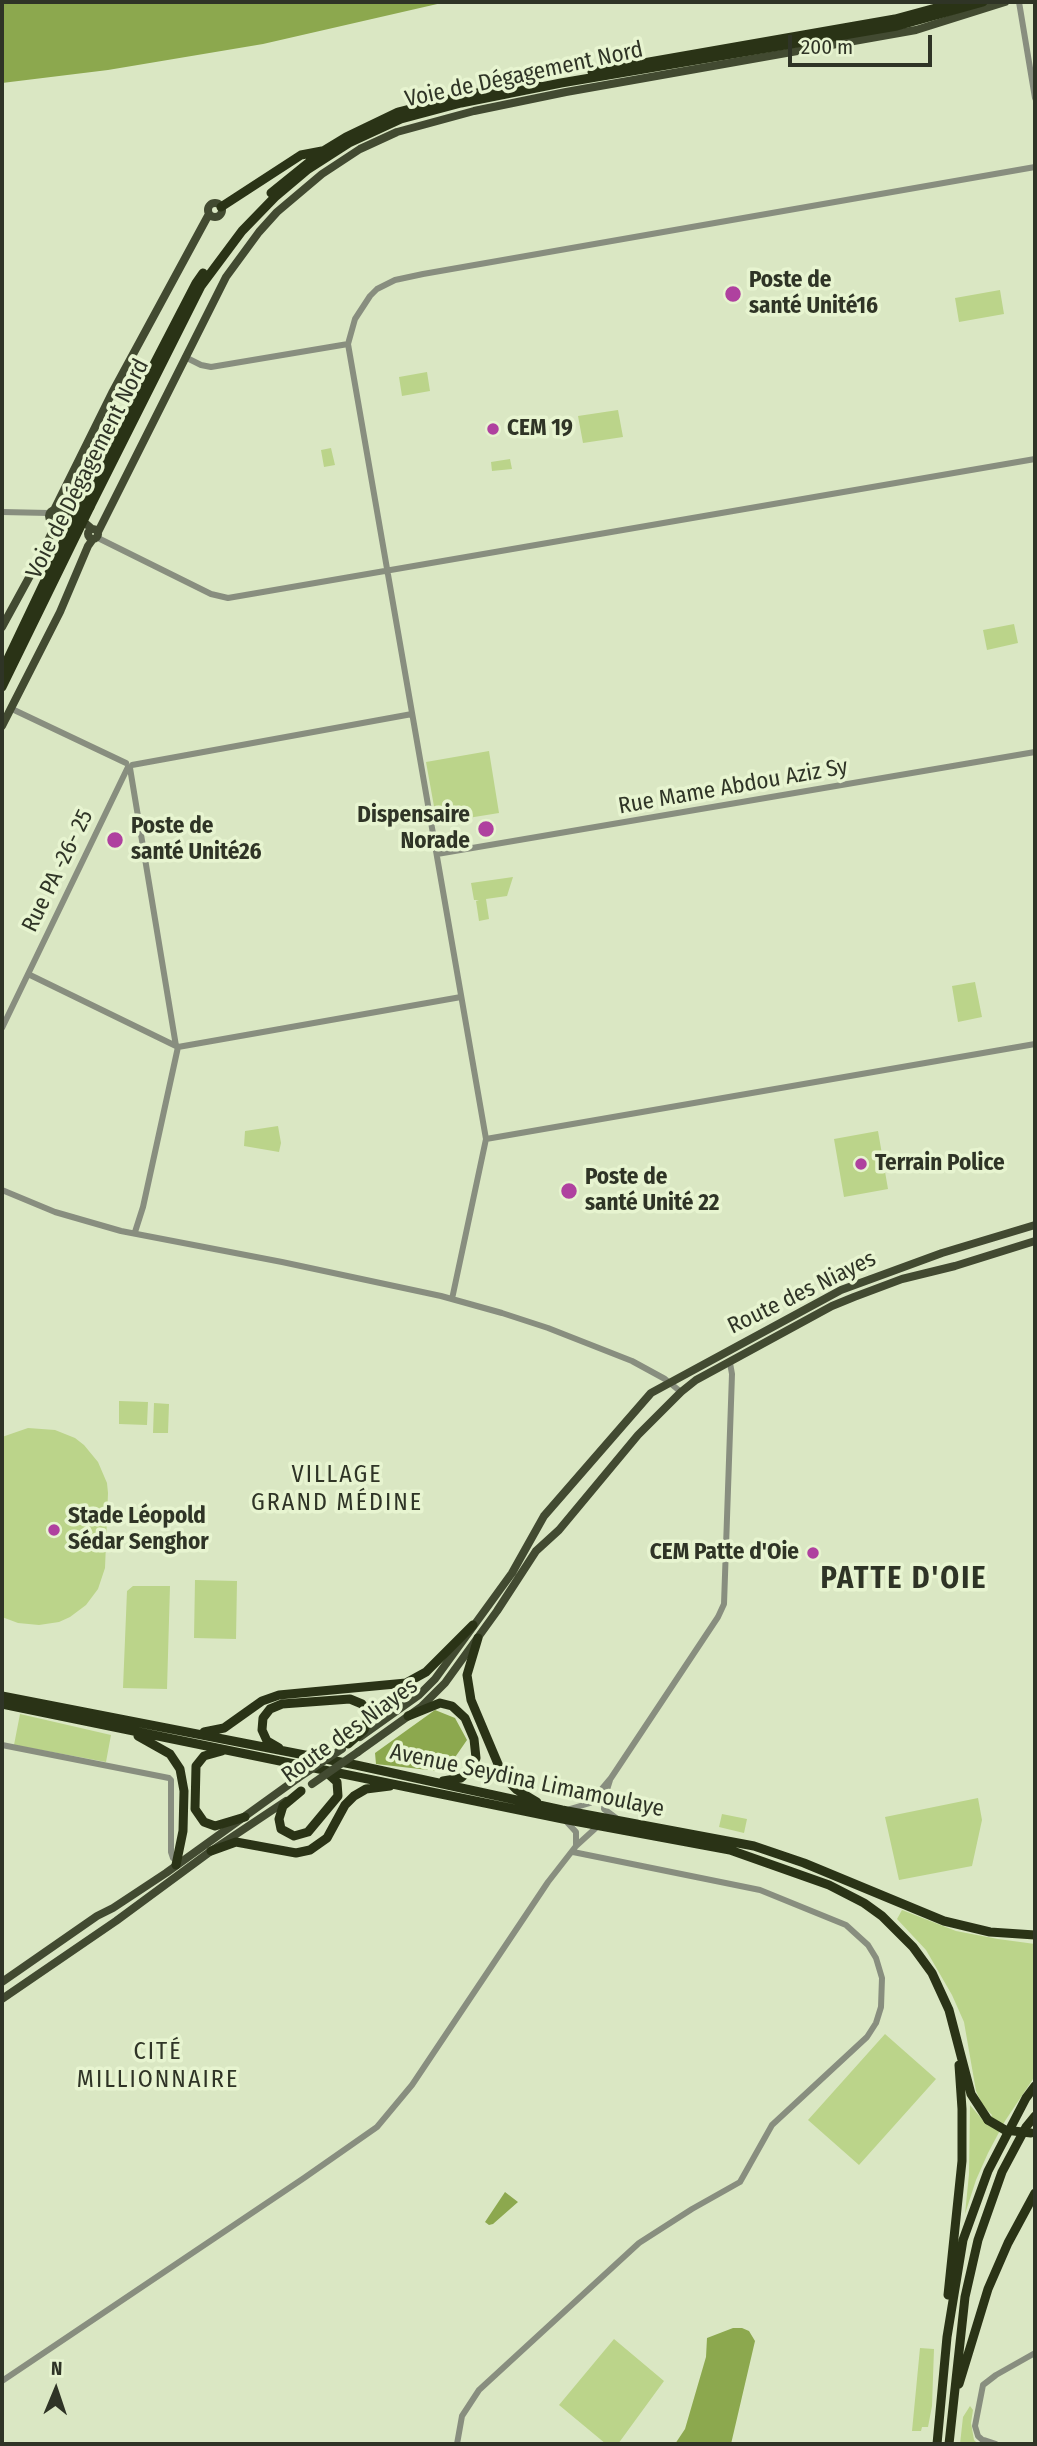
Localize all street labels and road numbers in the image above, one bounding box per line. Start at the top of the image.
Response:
street label: Voie de Dégagement Nord [402,36,646,114]
street label: Voie de Dégagement Nord [21,355,155,583]
street label: Rue Mame Abdou Aziz Sy [616,753,850,821]
street label: Rue PA -26- 25 [17,805,99,937]
street label: Route des Niayes [724,1245,880,1341]
street label: Route des Niayes [277,1672,423,1790]
street label: Avenue Seydina Limamoulaye [387,1738,667,1824]

